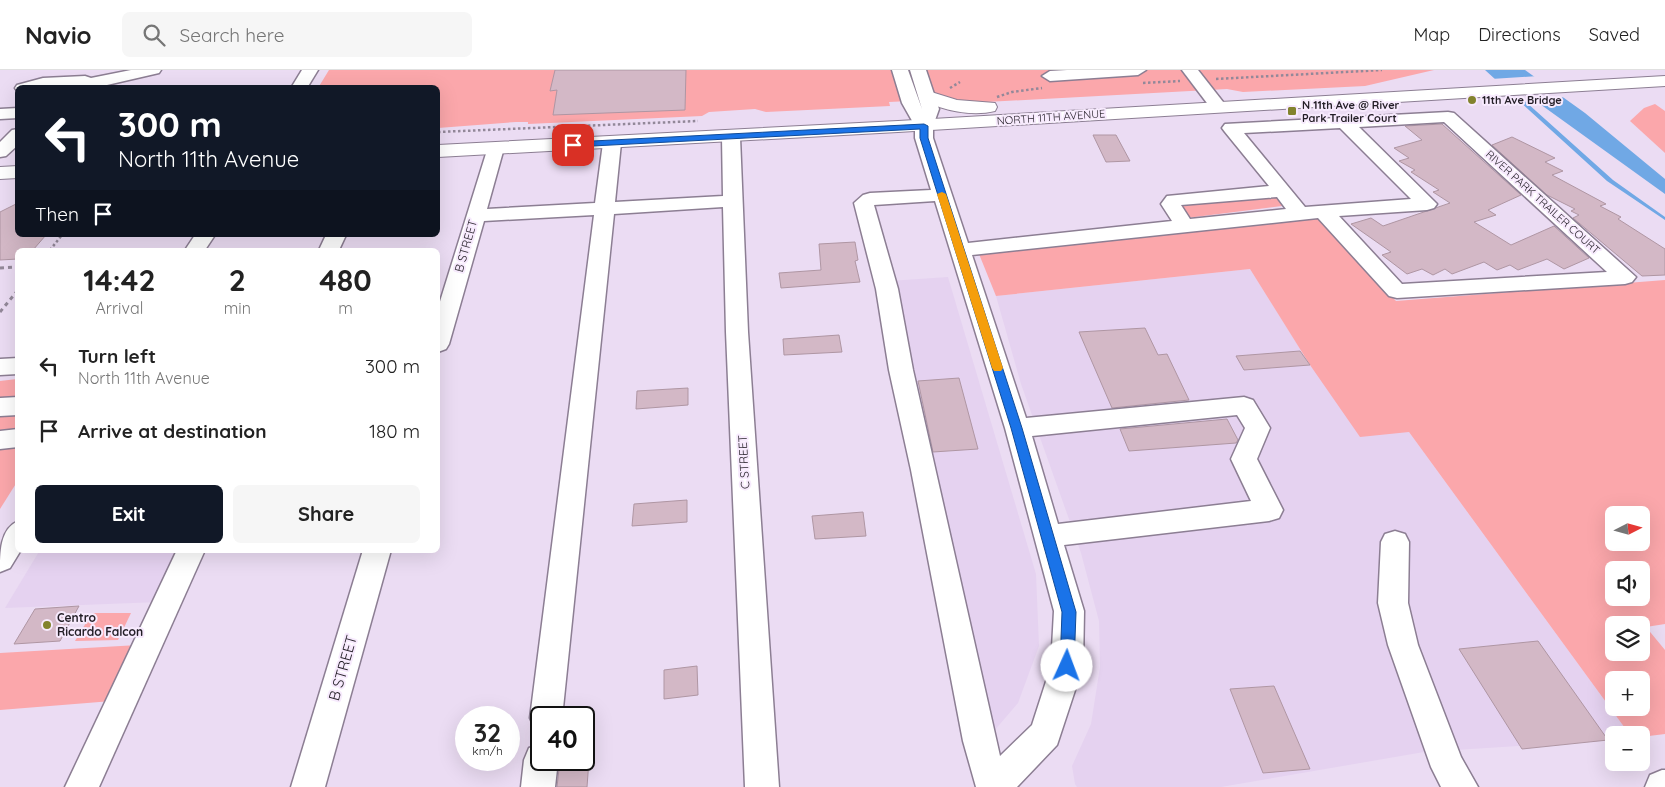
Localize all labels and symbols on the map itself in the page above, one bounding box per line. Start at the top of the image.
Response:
place label: 11th Ave Bridge [1482,93,1562,107]
marker: 11th Ave Bridge [1466,94,1478,106]
place label: N 11th Ave @ River Park Trailer Court [1302,98,1400,125]
marker: N 11th Ave @ River Park Trailer Court [1286,105,1298,117]
street label: NORTH 11TH AVENUE [996,106,1106,128]
pin [552,124,594,166]
street label: RIVER PARK TRAILER COURT [1483,147,1603,257]
street label: B STREET [451,218,480,274]
street label: C STREET [735,435,752,489]
north arrow [1605,506,1650,551]
place label: Centro Ricardo Falcon [57,610,143,639]
marker: Centro Ricardo Falcon [41,619,53,631]
street label: B STREET [324,633,361,703]
position arrow [1040,639,1092,691]
speed limit sign: 40 [530,706,595,771]

